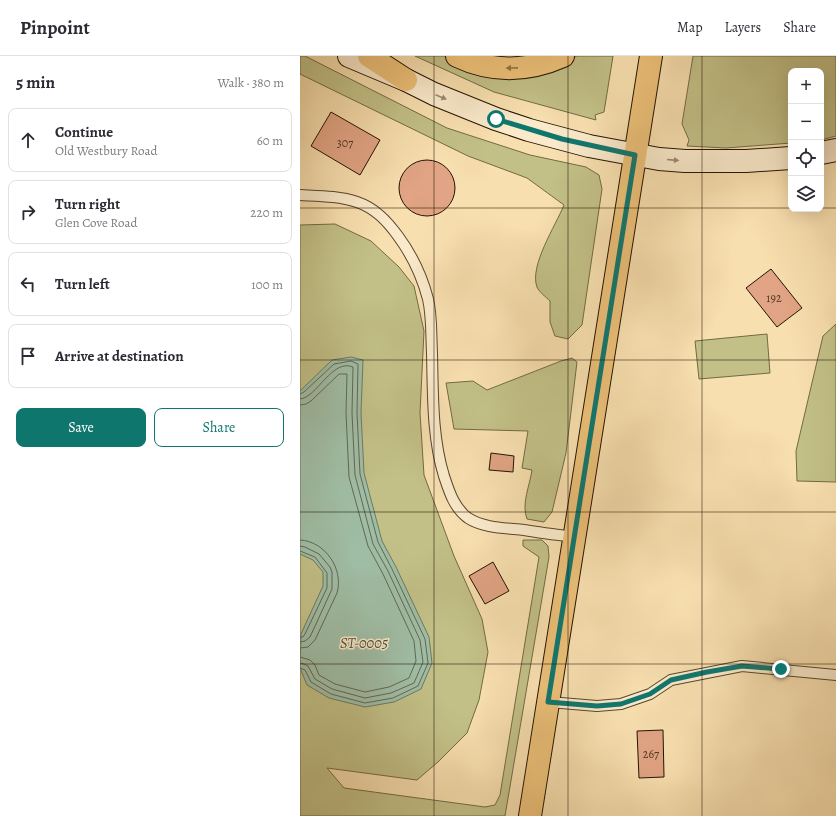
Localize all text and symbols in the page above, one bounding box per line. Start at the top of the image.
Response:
text: Pinpoint [20,15,90,41]
text: Map [677,18,703,37]
text: Layers [725,18,761,37]
text: Share [783,18,816,37]
one-way arrow [506,65,518,72]
map controls [788,68,824,212]
button: + [788,68,824,104]
text: 5 min [16,71,55,94]
text: Walk · 380 m [217,74,284,91]
one-way arrow [436,94,447,100]
button: − [788,104,824,140]
route start [487,110,505,128]
text: Continue [55,122,113,142]
icon: ahead [17,129,39,151]
text: 60 m [257,132,283,149]
house number: 307 [337,135,354,151]
button: locate [788,140,824,176]
text: Old Westbury Road [55,142,157,159]
one-way arrow [667,156,679,163]
button: layers [788,176,824,212]
text: Turn right [55,194,120,214]
icon: right [17,201,39,223]
text: 220 m [250,204,283,221]
text: Glen Cove Road [55,214,137,231]
icon: left [17,273,39,295]
text: Turn left [55,274,110,294]
text: 100 m [251,276,283,293]
house number: 192 [766,290,782,306]
icon: arrive [17,345,39,367]
text: Arrive at destination [55,346,184,366]
button: Save [16,408,146,447]
button: Share [154,408,284,447]
water label: ST-0005 [340,633,389,653]
route end [772,660,790,678]
house number: 267 [643,746,660,762]

